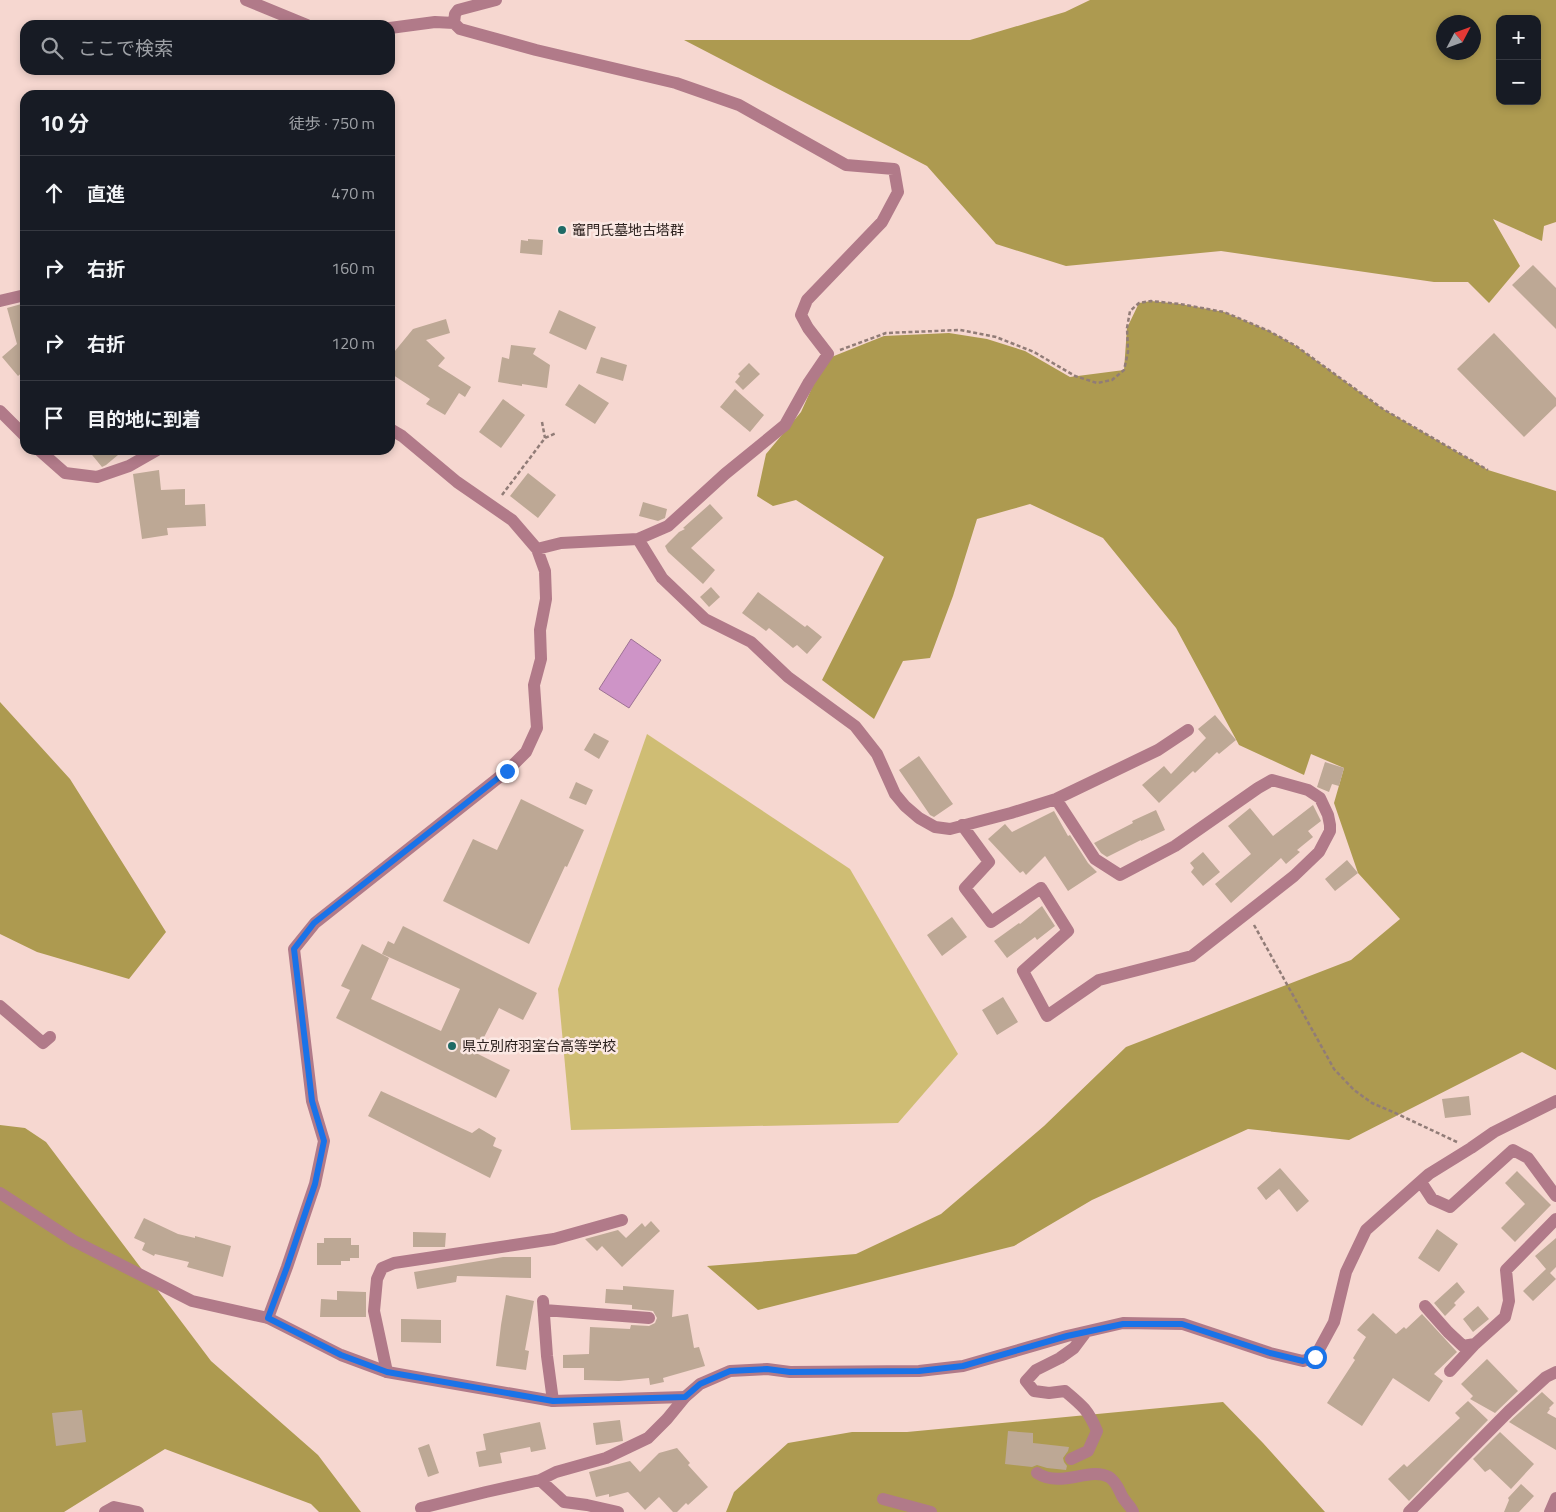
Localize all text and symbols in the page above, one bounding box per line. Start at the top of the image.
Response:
north arrow [1436,15,1481,60]
map controls [1496,15,1541,105]
button: + [1496,15,1541,60]
search box [20,20,395,75]
text: ここで検索 [78,33,173,62]
icon: search [38,34,66,62]
button: − [1496,60,1541,105]
text: 10 分 [40,107,89,139]
text: 徒歩 · 750 m [289,111,375,135]
icon: ahead [40,179,68,207]
text: 直進 [87,179,125,208]
text: 470 m [331,181,375,205]
place label: 竈門氏墓地古塔群 [572,219,684,240]
marker: 竈門氏墓地古塔群 [556,224,568,236]
icon: right [40,254,68,282]
text: 右折 [87,254,125,283]
text: 160 m [331,256,375,280]
icon: right [40,329,68,357]
text: 右折 [87,329,125,358]
text: 120 m [331,331,375,355]
icon: arrive [40,404,68,432]
text: 目的地に到着 [87,404,201,433]
route end [496,760,519,783]
place label: 県立別府羽室台高等学校 [462,1035,616,1056]
marker: 県立別府羽室台高等学校 [446,1040,458,1052]
route start [1304,1346,1327,1369]

